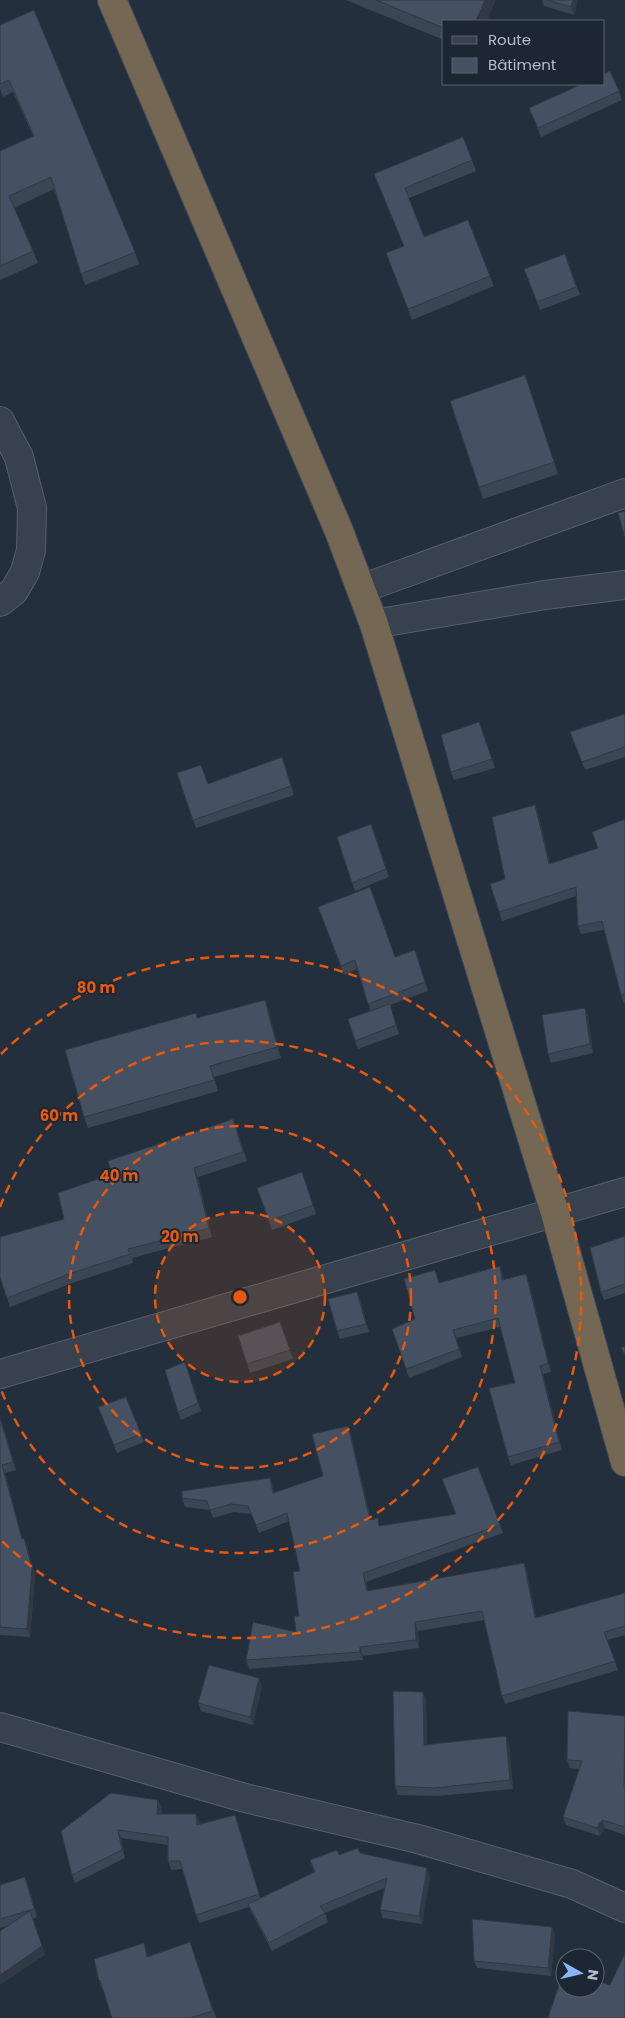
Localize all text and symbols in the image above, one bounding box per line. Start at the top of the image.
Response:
legend [442,20,605,85]
text: Route [488,29,531,50]
text: Bâtiment [488,54,556,75]
text: 80 m [77,977,115,998]
text: 60 m [40,1105,78,1126]
text: 40 m [99,1165,139,1186]
text: 20 m [161,1226,199,1247]
centre of rings [231,1288,249,1306]
north arrow [555,1948,605,1998]
text: N [582,1968,604,1981]

